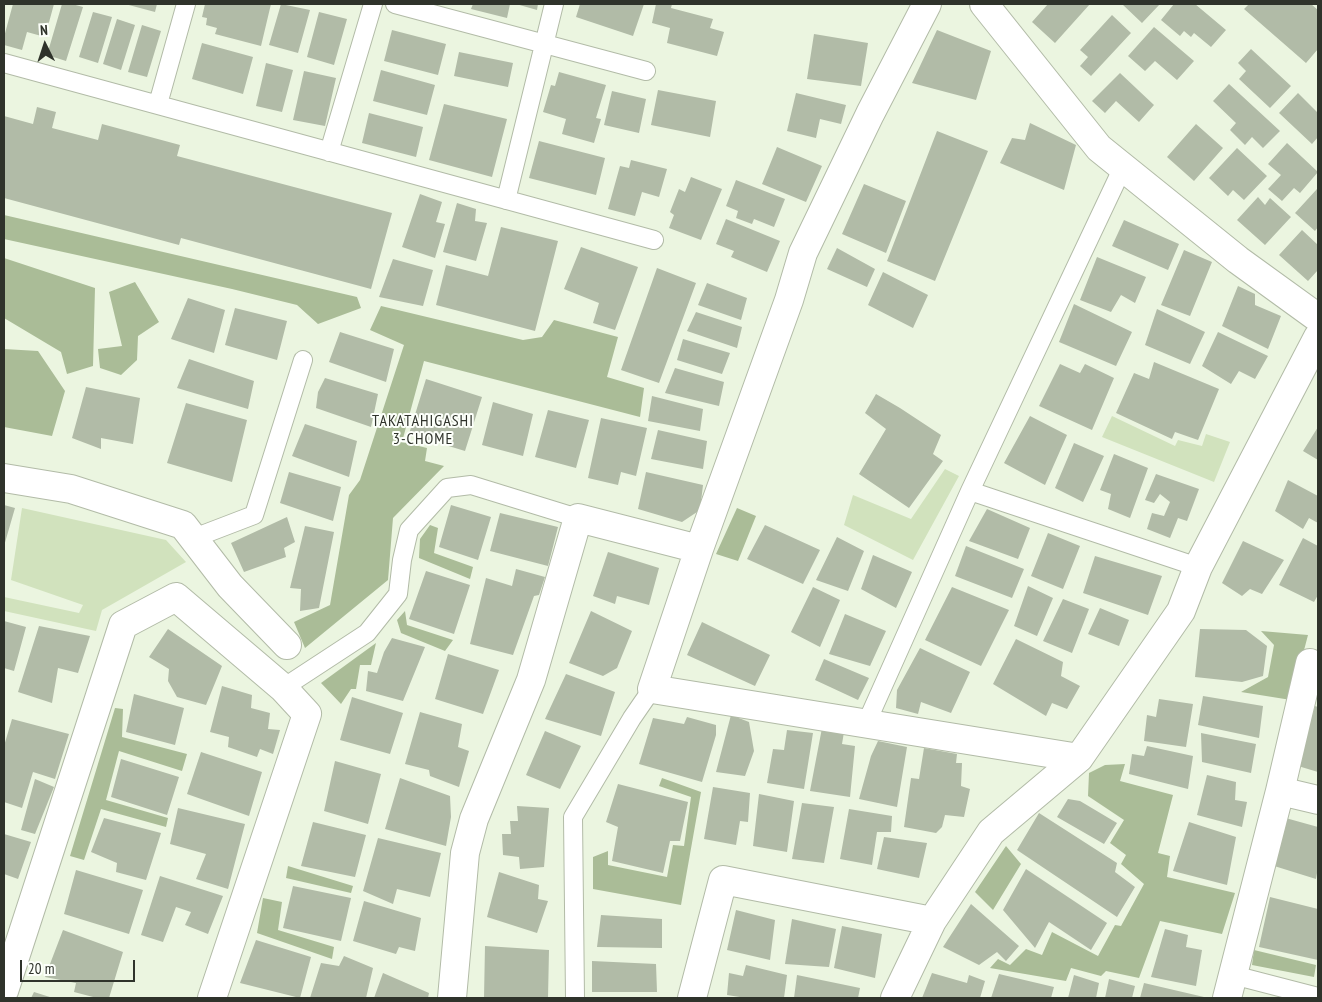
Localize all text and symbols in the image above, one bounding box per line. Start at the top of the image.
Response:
north arrow [20,20,70,70]
text: N [40,21,48,39]
district label: TAKATAHIGASHI 3-CHOME [370,411,476,449]
scale bar [22,950,138,982]
text: 20 m [28,959,54,978]

